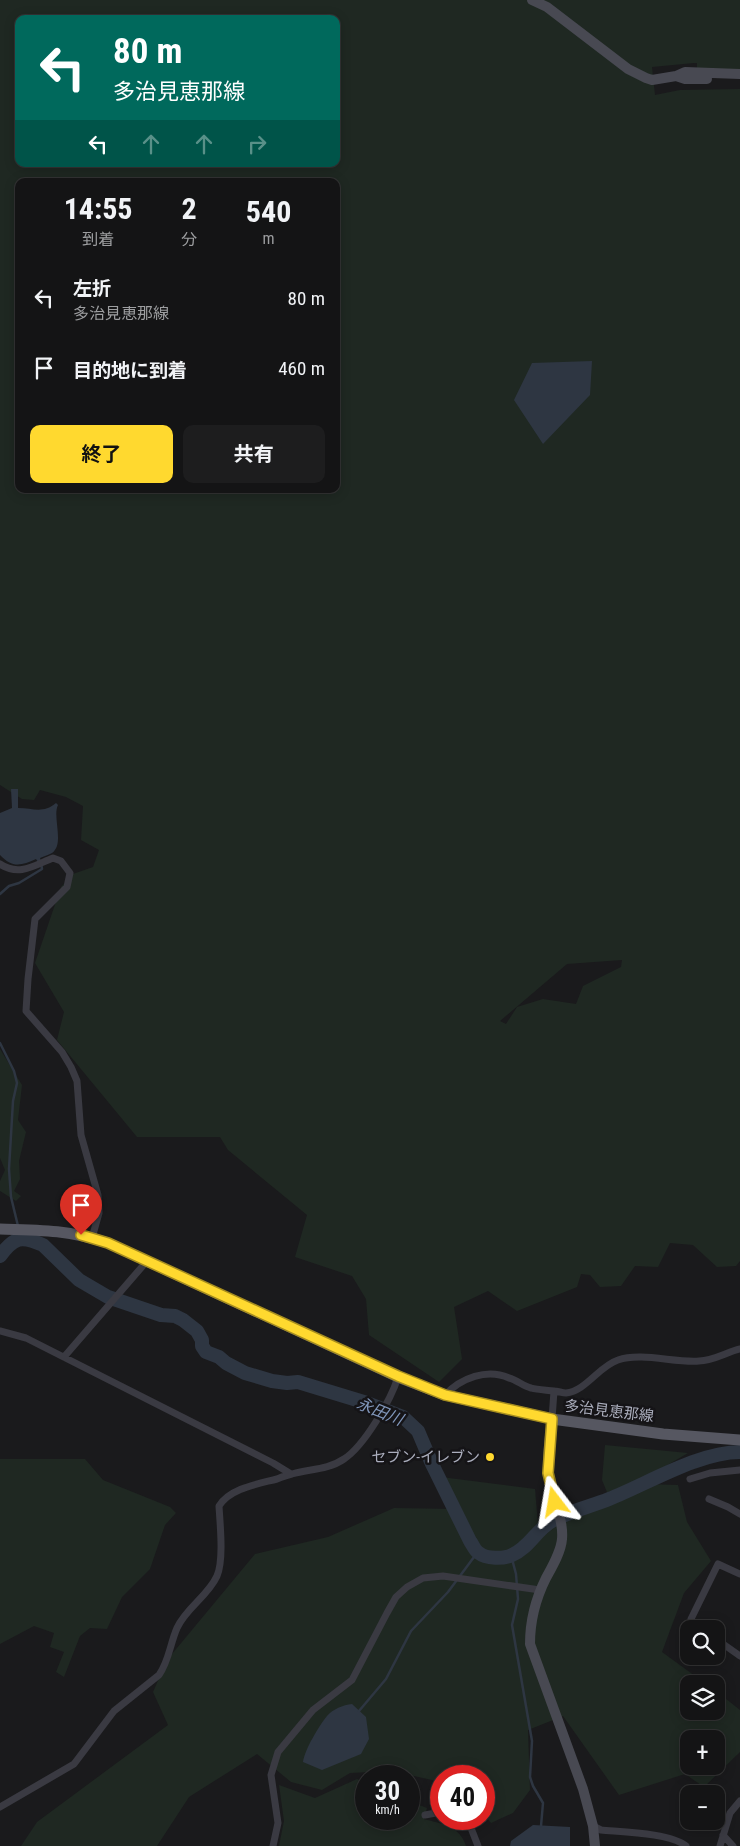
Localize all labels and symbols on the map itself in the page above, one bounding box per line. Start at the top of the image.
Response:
pin [60,1184,102,1235]
water label: 永田川 [354,1394,407,1430]
street label: 多治見恵那線 [563,1397,655,1425]
place label: セブン-イレブン [371,1448,480,1466]
marker: セブン-イレブン [484,1451,496,1463]
position arrow [528,1475,580,1527]
speed limit sign: 40 [430,1765,495,1830]

